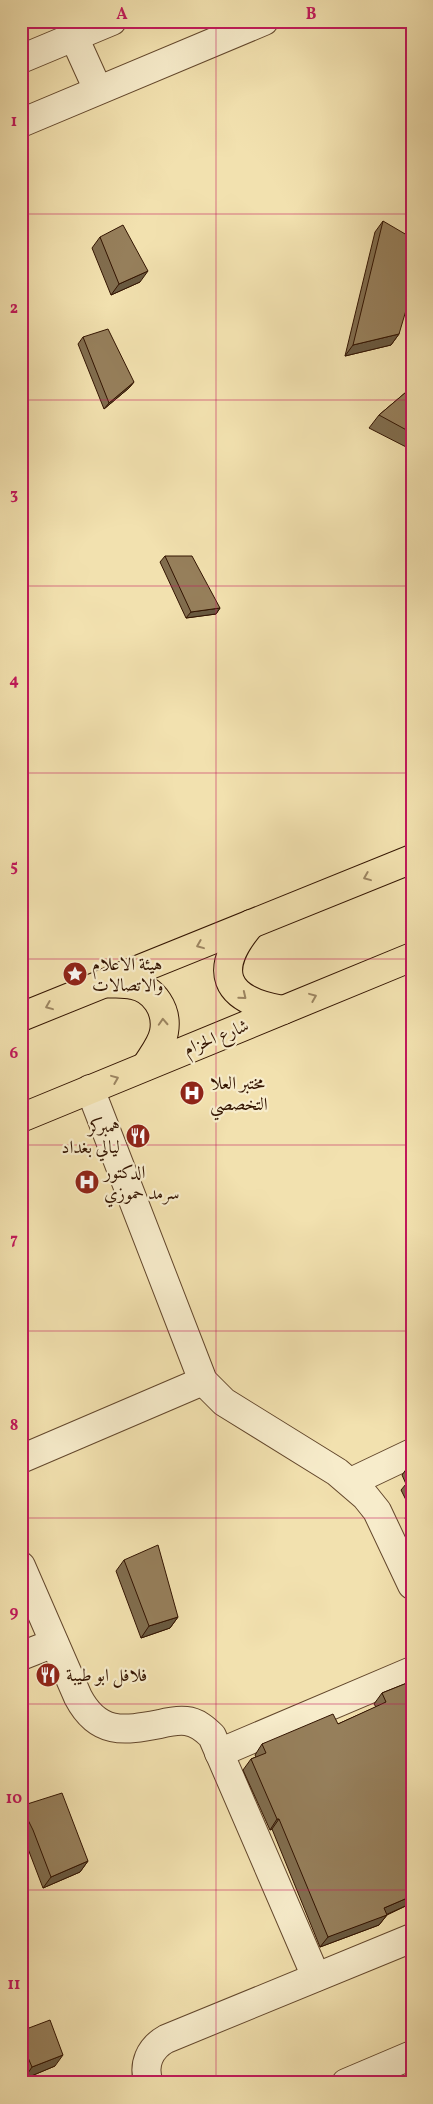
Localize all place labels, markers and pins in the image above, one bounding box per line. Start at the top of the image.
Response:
place label: هيئة الاعلام والاتصالات [92,953,163,999]
place icon: هيئة الاعلام والاتصالات [62,961,88,987]
place label: مختبر العلا التخصصي [210,1072,268,1121]
hospital icon: مختبر العلا التخصصي [179,1080,205,1106]
place label: همبركر ليالي بغداد [61,1115,120,1162]
restaurant icon: همبركر ليالي بغداد [125,1123,151,1149]
place label: الدكتور سرمد حموزي [102,1161,180,1208]
hospital icon: الدكتور سرمد حموزي [74,1169,100,1195]
restaurant icon: فلافل ابو طيبة [35,1662,61,1688]
place label: فلافل ابو طيبة [66,1664,147,1689]

